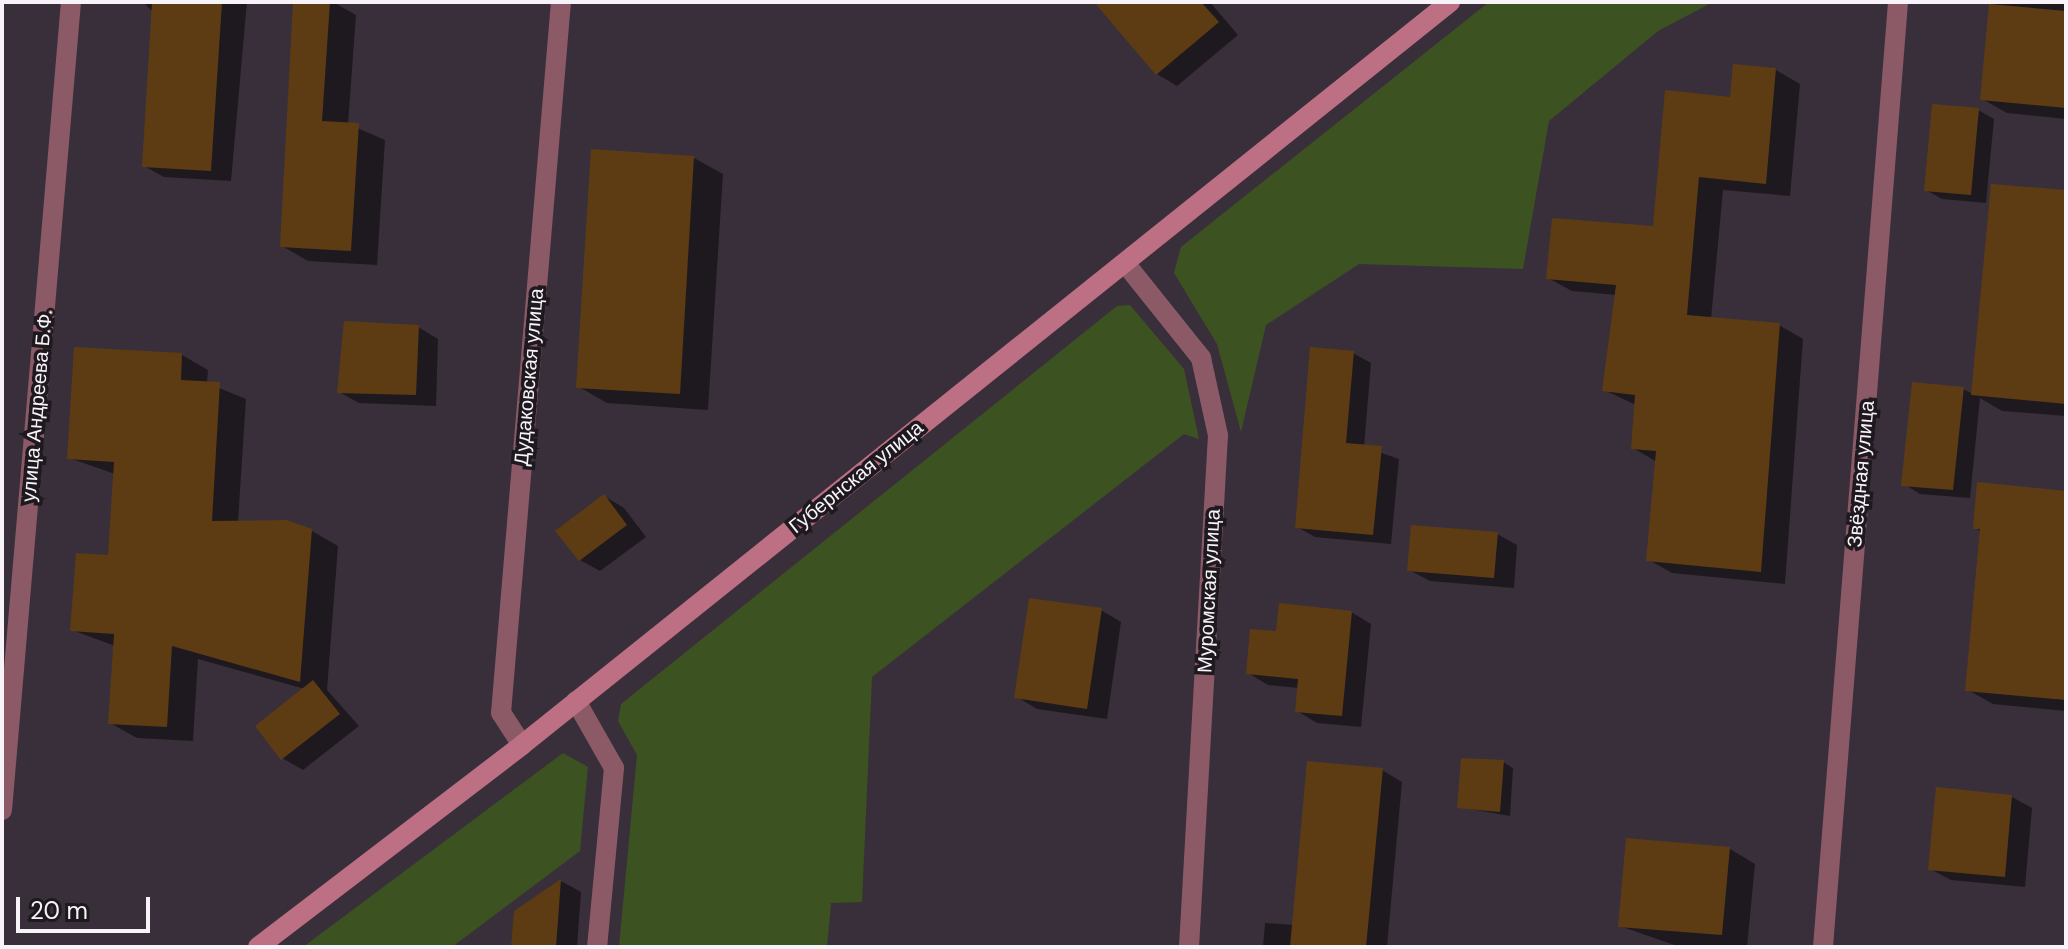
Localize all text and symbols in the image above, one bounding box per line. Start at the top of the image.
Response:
street label: Дудаковская улица [509,287,549,467]
street label: улица Андреева Б.Ф. [17,309,57,503]
street label: Звёздная улица [1843,399,1879,549]
street label: Губернская улица [784,416,928,538]
street label: Муромская улица [1193,508,1225,674]
scale bar [20,881,154,931]
text: 20 m [30,895,88,926]

